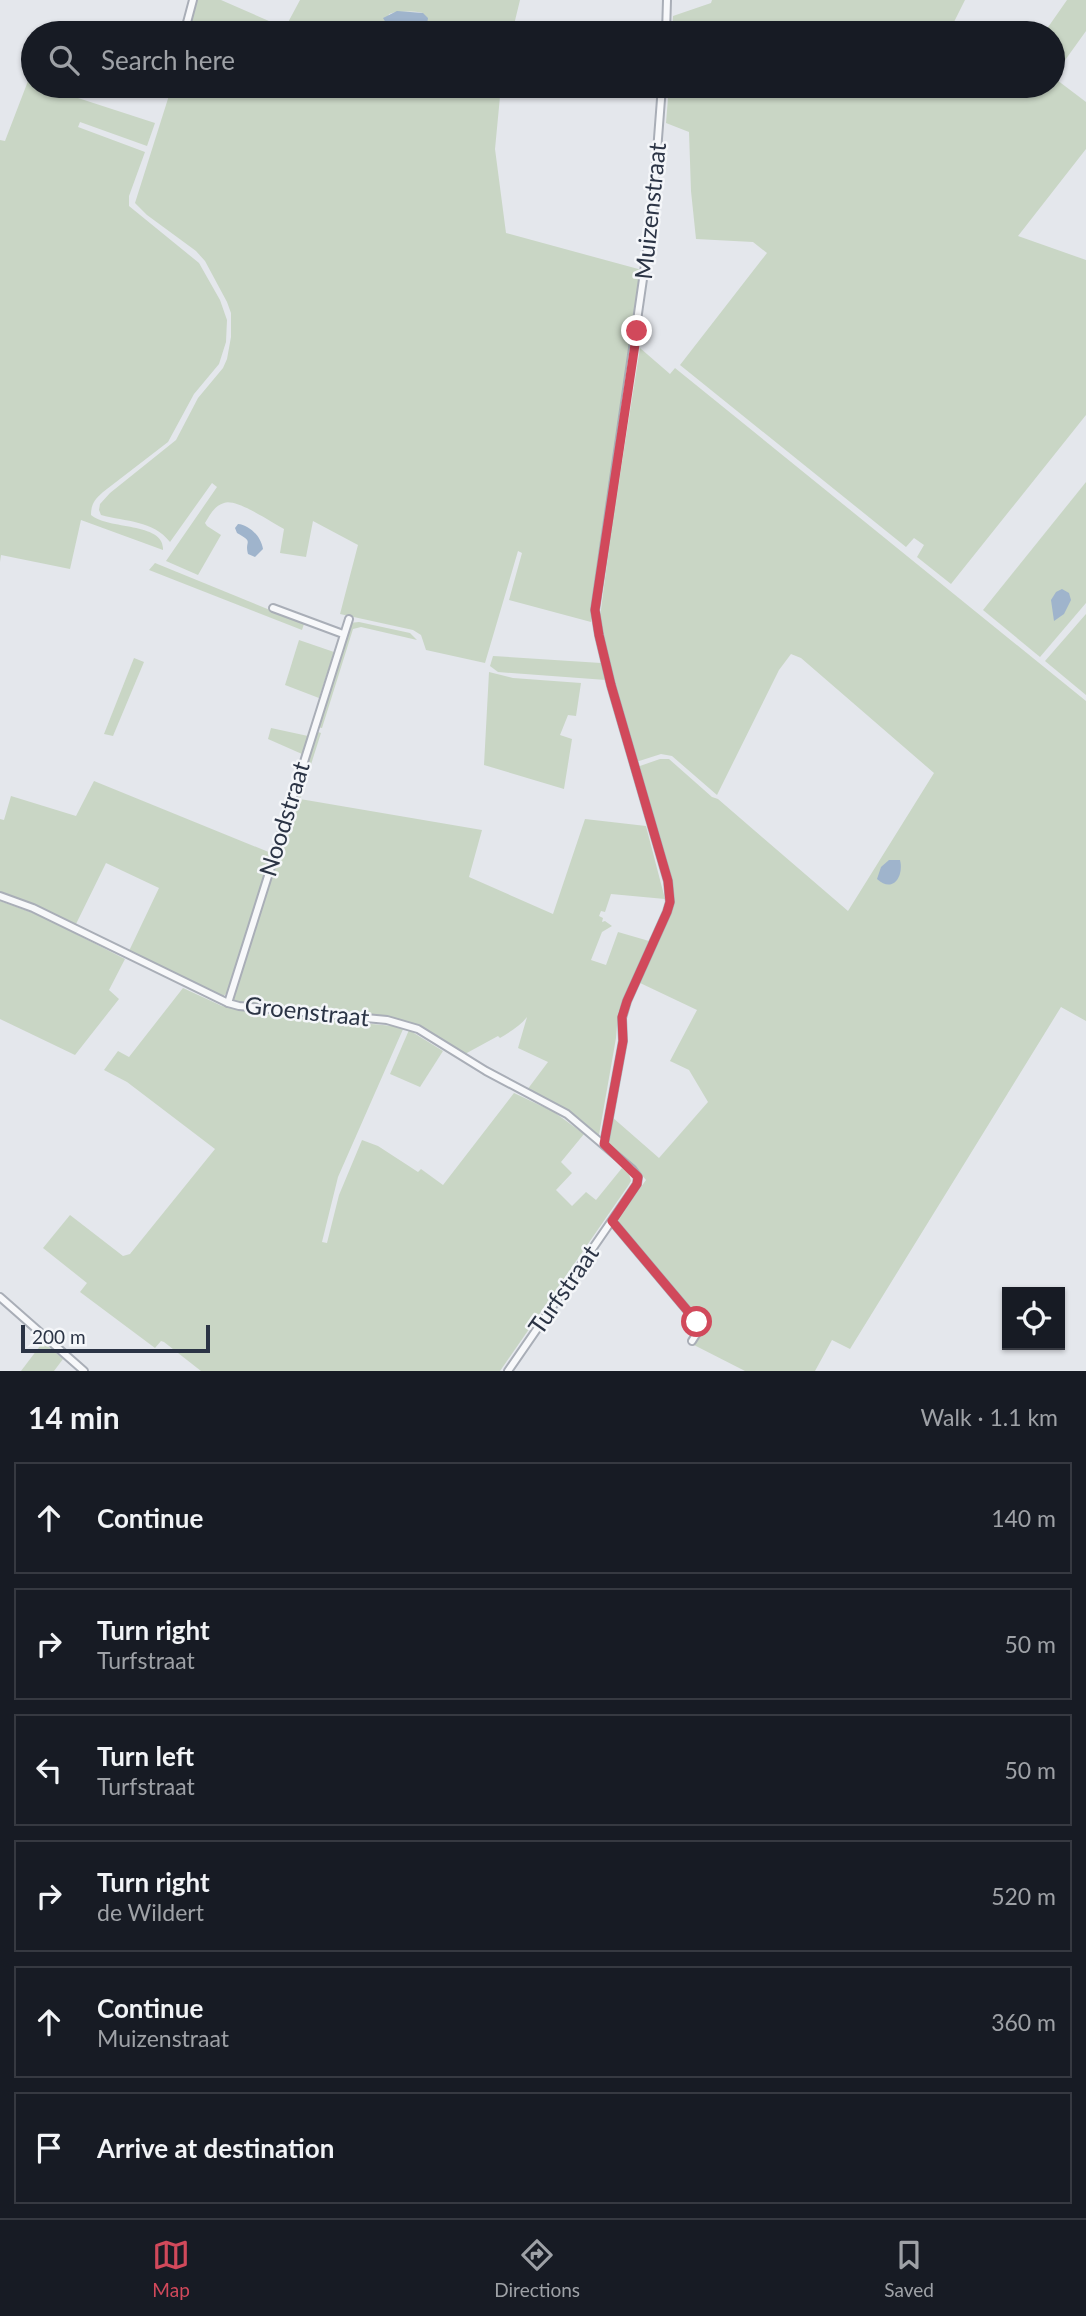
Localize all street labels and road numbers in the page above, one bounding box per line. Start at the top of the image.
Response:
street label: Muizenstraat [628,140,671,281]
street label: Noodstraat [252,757,315,879]
street label: Groenstraat [243,990,371,1032]
street label: Turfstraat [522,1239,604,1339]

